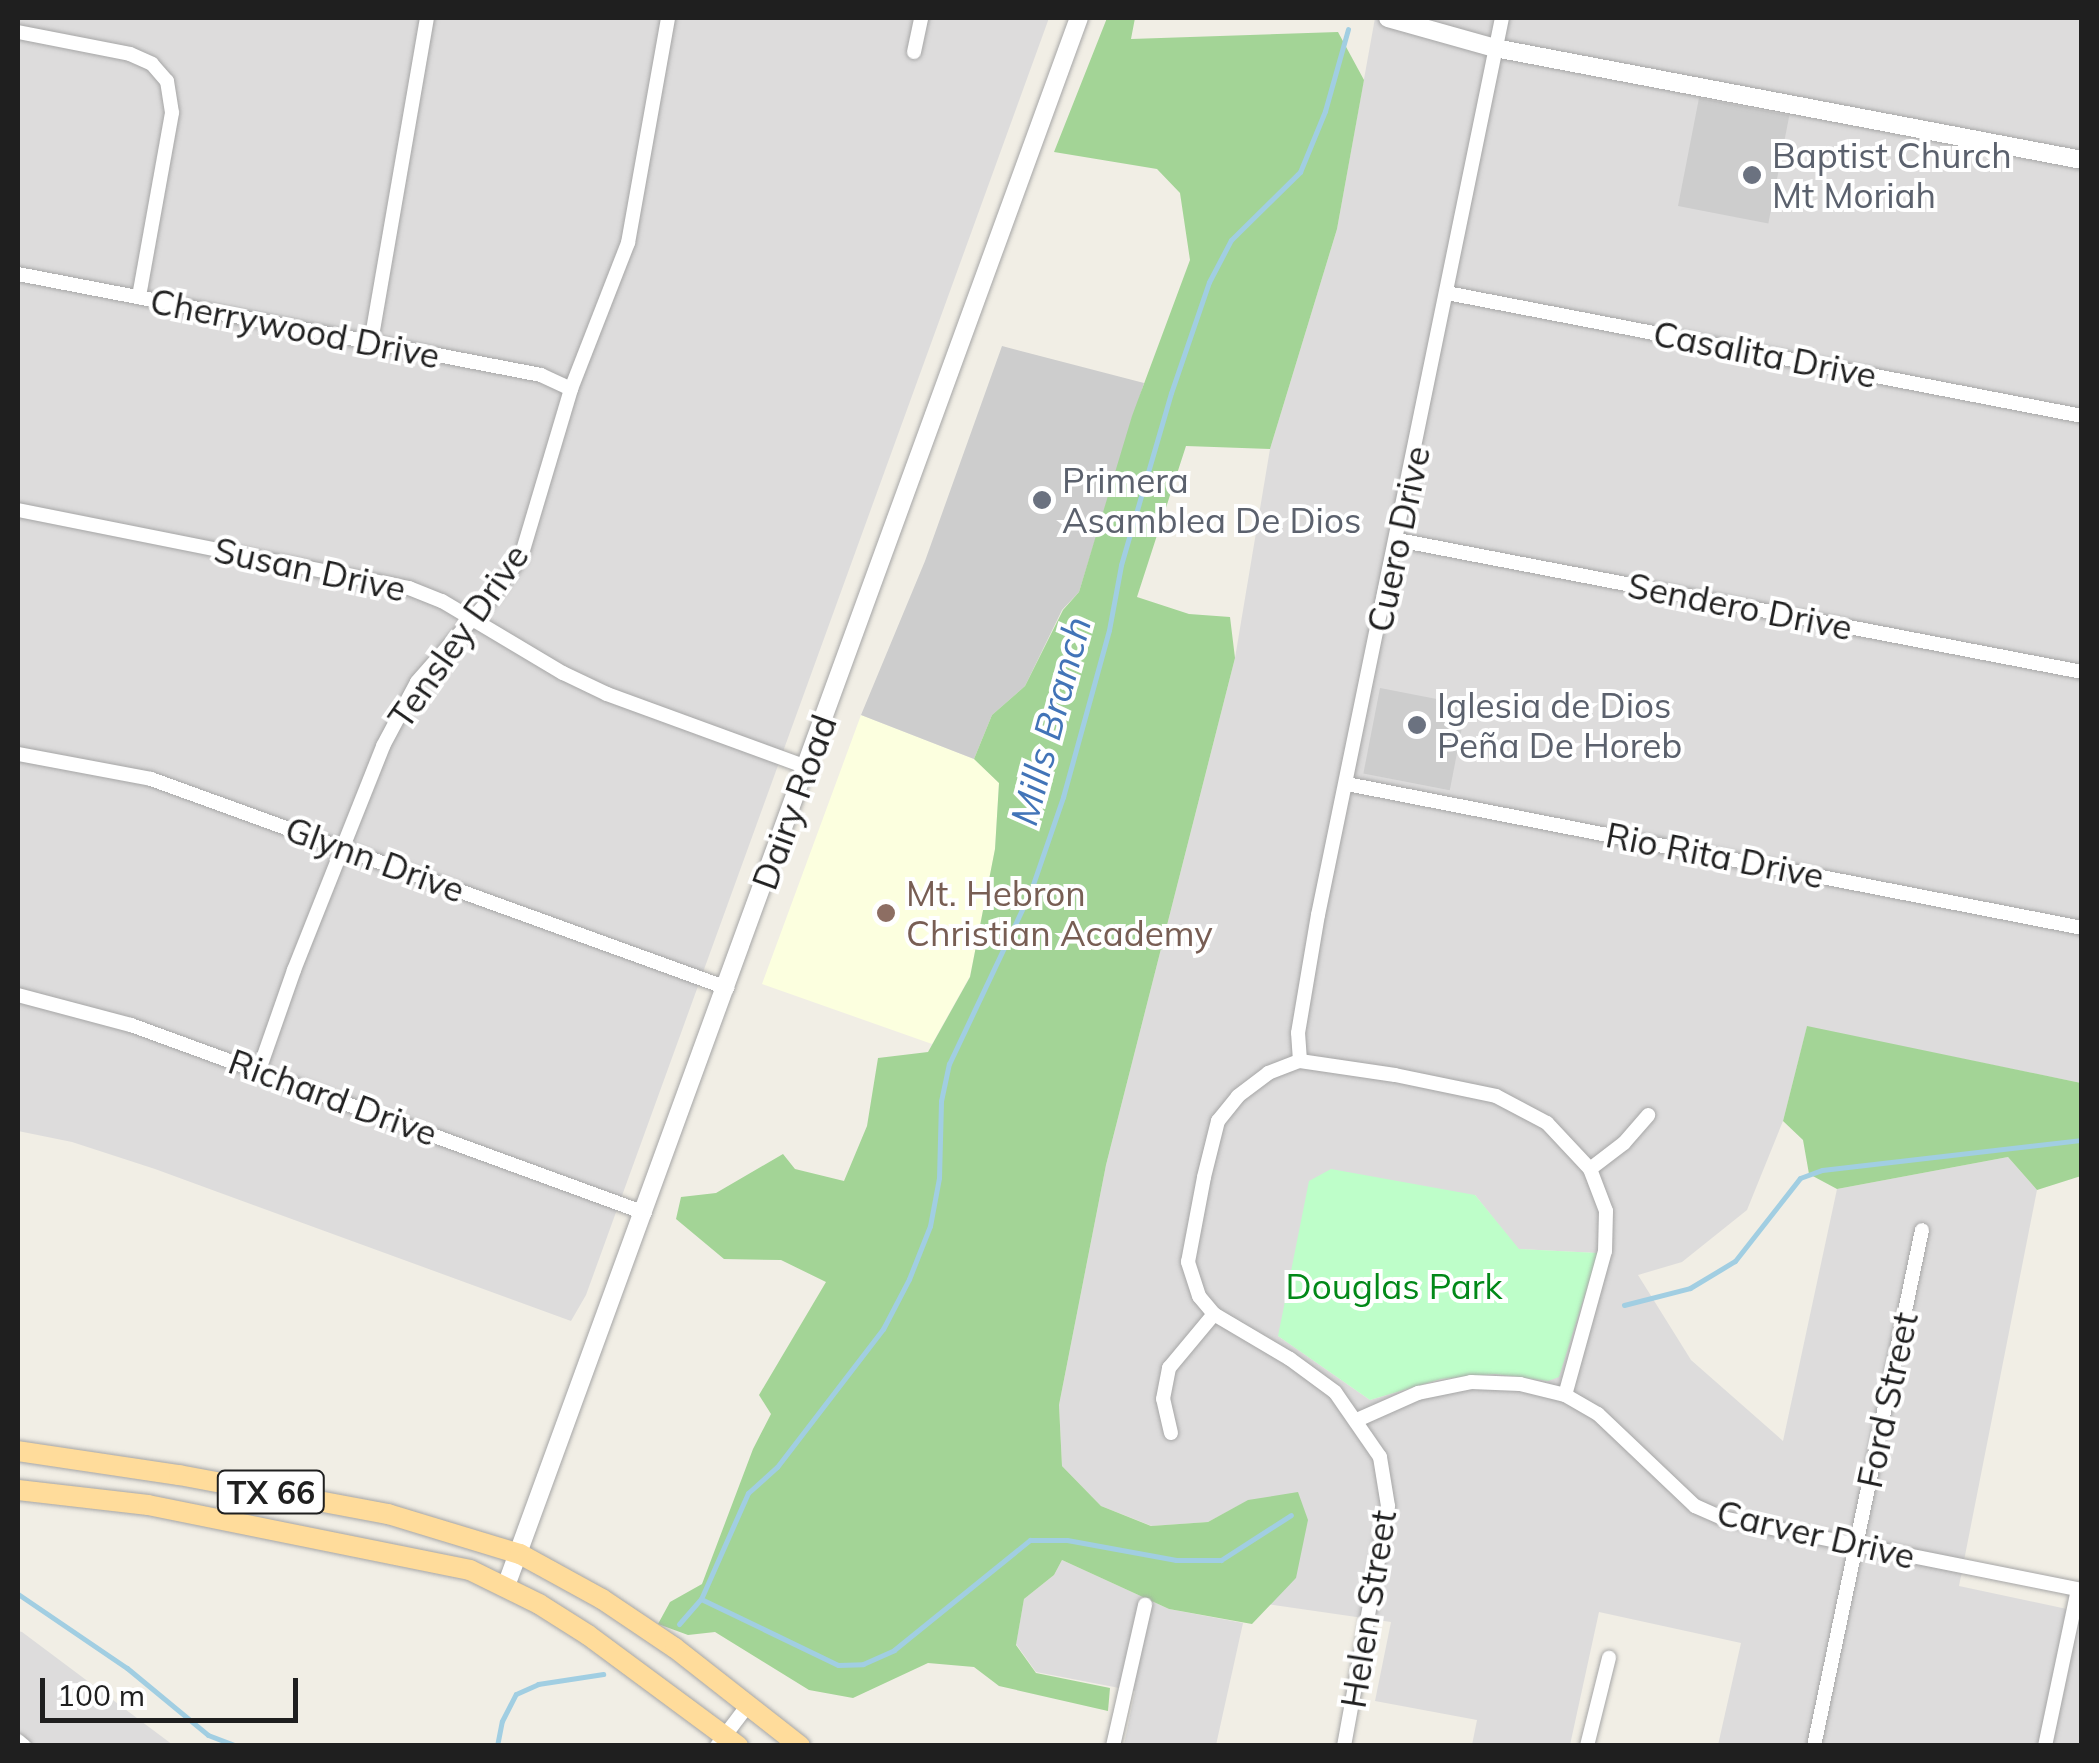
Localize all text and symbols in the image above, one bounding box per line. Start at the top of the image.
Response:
place label: Baptist Church Mt Moriah [1772,134,2012,216]
marker: Baptist Church Mt Moriah [1741,164,1763,186]
street label: Cherrywood Drive [147,279,443,377]
street label: Casalita Drive [1650,312,1880,396]
street label: Cuero Drive [1358,442,1438,636]
place label: Primera Asamblea De Dios [1062,459,1361,541]
marker: Primera Asamblea De Dios [1031,489,1053,511]
street label: Susan Drive [210,528,410,610]
street label: Tensley Drive [379,536,537,736]
street label: Sendero Drive [1624,564,1856,648]
water label: Mills Branch [1001,612,1101,830]
place label: Iglesia de Dios Peña De Horeb [1437,684,1682,766]
street label: Dairy Road [743,709,845,895]
marker: Iglesia de Dios Peña De Horeb [1406,714,1428,736]
street label: Glynn Drive [280,807,470,911]
street label: Rio Rita Drive [1602,813,1828,897]
place label: Mt. Hebron Christian Academy [906,872,1213,954]
marker: Mt. Hebron Christian Academy [875,902,897,924]
street label: Richard Drive [223,1040,443,1154]
park label: Douglas Park [1286,1265,1502,1307]
street label: Ford Street [1848,1308,1926,1492]
road number: TX 66 [216,1465,326,1519]
street label: Carver Drive [1713,1491,1919,1577]
street label: Helen Street [1332,1507,1404,1711]
scale bar [45,1658,302,1720]
text: 100 m [57,1676,145,1714]

